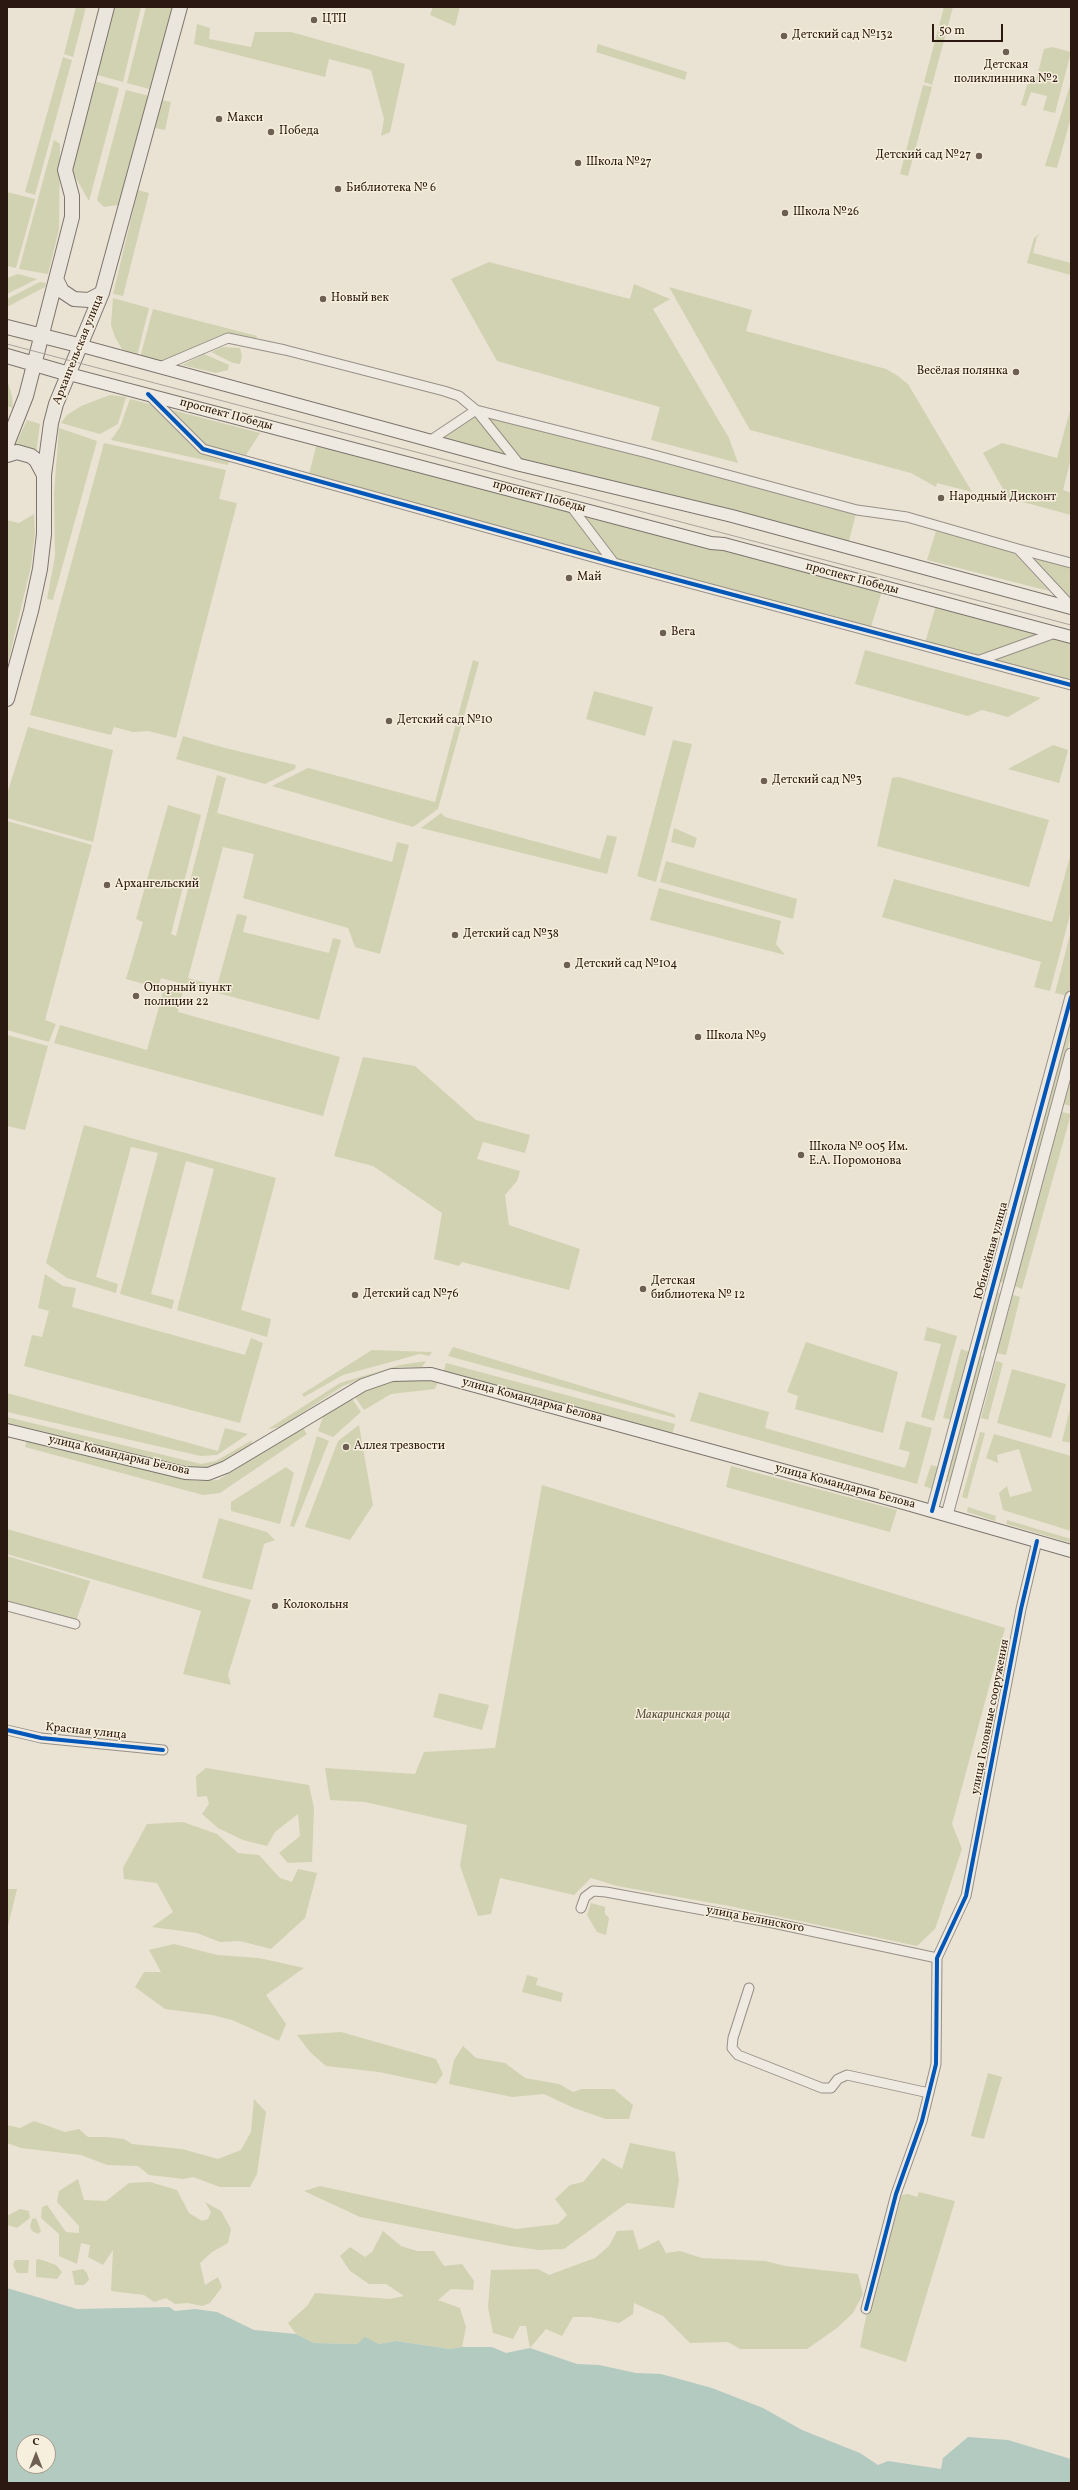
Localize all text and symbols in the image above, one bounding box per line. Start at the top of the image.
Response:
place label: ЦТП [322,13,347,27]
marker: ЦТП [309,15,319,25]
scale bar [934,16,1005,42]
text: 50 m [939,23,965,39]
place label: Детский сад №132 [792,29,893,43]
marker: Детский сад №132 [779,31,789,41]
marker: Детская поликлинника №2 [1001,47,1011,57]
place label: Детская поликлинника №2 [954,59,1058,87]
place label: Макси [227,112,263,126]
marker: Макси [214,114,224,124]
place label: Победа [279,125,319,139]
marker: Победа [266,127,276,137]
place label: Детский сад №27 [875,149,971,163]
marker: Детский сад №27 [974,151,984,161]
place label: Школа №27 [586,156,652,170]
marker: Школа №27 [573,158,583,168]
place label: Библиотека № 6 [346,182,436,196]
marker: Библиотека № 6 [333,184,343,194]
place label: Школа №26 [793,206,859,220]
marker: Школа №26 [780,208,790,218]
place label: Новый век [331,292,389,306]
street label: Архангельская улица [50,293,108,407]
marker: Новый век [318,294,328,304]
place label: Весёлая полянка [917,365,1008,379]
marker: Весёлая полянка [1011,367,1021,377]
street label: проспект Победы [178,396,274,434]
street label: проспект Победы [491,478,587,516]
place label: Народный Дисконт [949,491,1056,505]
marker: Народный Дисконт [936,493,946,503]
street label: проспект Победы [804,560,900,598]
place label: Май [577,571,601,585]
marker: Май [564,573,574,583]
place label: Вега [671,626,695,640]
marker: Вега [658,628,668,638]
place label: Детский сад №10 [397,714,493,728]
marker: Детский сад №10 [384,716,394,726]
place label: Детский сад №3 [772,774,862,788]
marker: Детский сад №3 [759,776,769,786]
place label: Архангельский [115,878,199,892]
marker: Архангельский [102,880,112,890]
place label: Детский сад №38 [463,928,559,942]
marker: Детский сад №38 [450,930,460,940]
place label: Детский сад №104 [575,958,677,972]
marker: Детский сад №104 [562,960,572,970]
place label: Опорный пункт полиции 22 [144,982,232,1010]
marker: Опорный пункт полиции 22 [131,991,141,1001]
place label: Школа №9 [706,1030,766,1044]
marker: Школа №9 [693,1032,703,1042]
place label: Школа № 005 Им. Е.А. Поромонова [809,1141,908,1169]
marker: Школа № 005 Им. Е.А. Поромонова [796,1150,806,1160]
street label: Юбилейная улица [972,1200,1012,1302]
place label: Детская библиотека № 12 [651,1275,745,1303]
marker: Детская библиотека № 12 [638,1284,648,1294]
place label: Детский сад №76 [363,1288,459,1302]
marker: Детский сад №76 [350,1290,360,1300]
street label: улица Командарма Белова [460,1375,604,1427]
street label: улица Командарма Белова [47,1433,191,1479]
place label: Аллея трезвости [354,1440,445,1454]
marker: Аллея трезвости [341,1442,351,1452]
street label: улица Командарма Белова [773,1461,917,1513]
place label: Колокольня [283,1599,349,1613]
marker: Колокольня [270,1601,280,1611]
street label: улица Головные сооружения [969,1638,1013,1796]
park label: Макаринская роща [636,1709,730,1723]
street label: Красная улица [45,1721,127,1743]
street label: улица Белинского [705,1903,805,1937]
north arrow [16,2434,56,2474]
text: С [32,2435,40,2450]

